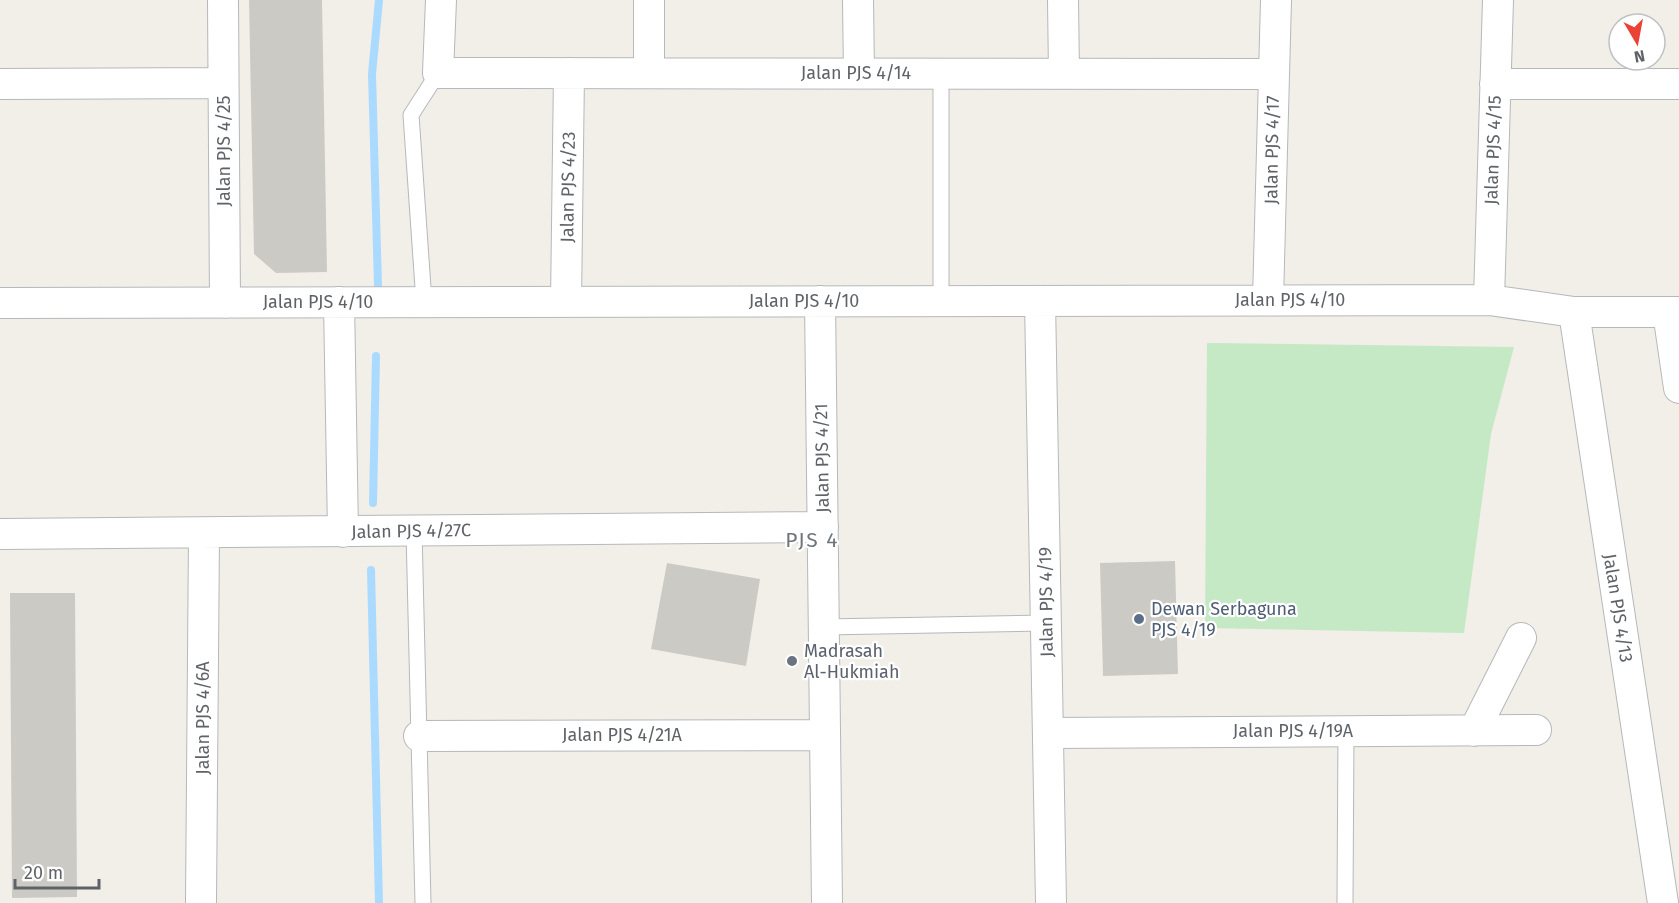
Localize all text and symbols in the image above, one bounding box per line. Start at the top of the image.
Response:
north arrow [1607,12,1667,72]
text: N [1633,46,1646,67]
street label: Jalan PJS 4/14 [801,62,912,84]
street label: Jalan PJS 4/25 [213,95,235,207]
street label: Jalan PJS 4/17 [1260,95,1284,205]
street label: Jalan PJS 4/15 [1480,95,1506,205]
street label: Jalan PJS 4/23 [556,131,580,243]
street label: Jalan PJS 4/10 [1235,289,1345,311]
street label: Jalan PJS 4/10 [749,290,859,312]
street label: Jalan PJS 4/10 [263,291,373,313]
street label: Jalan PJS 4/21 [810,403,834,513]
street label: Jalan PJS 4/27C [351,519,471,543]
district label: PJS 4 [785,527,839,553]
street label: Jalan PJS 4/19 [1034,547,1058,657]
street label: Jalan PJS 4/13 [1599,552,1637,664]
place label: Dewan Serbaguna PJS 4/19 [1151,598,1297,641]
marker: Dewan Serbaguna PJS 4/19 [1132,612,1146,626]
place label: Madrasah Al-Hukmiah [804,640,899,683]
marker: Madrasah Al-Hukmiah [785,654,799,668]
street label: Jalan PJS 4/6A [192,661,214,775]
street label: Jalan PJS 4/19A [1233,720,1354,742]
street label: Jalan PJS 4/21A [562,724,683,746]
scale bar [15,852,99,890]
text: 20 m [24,862,63,884]

